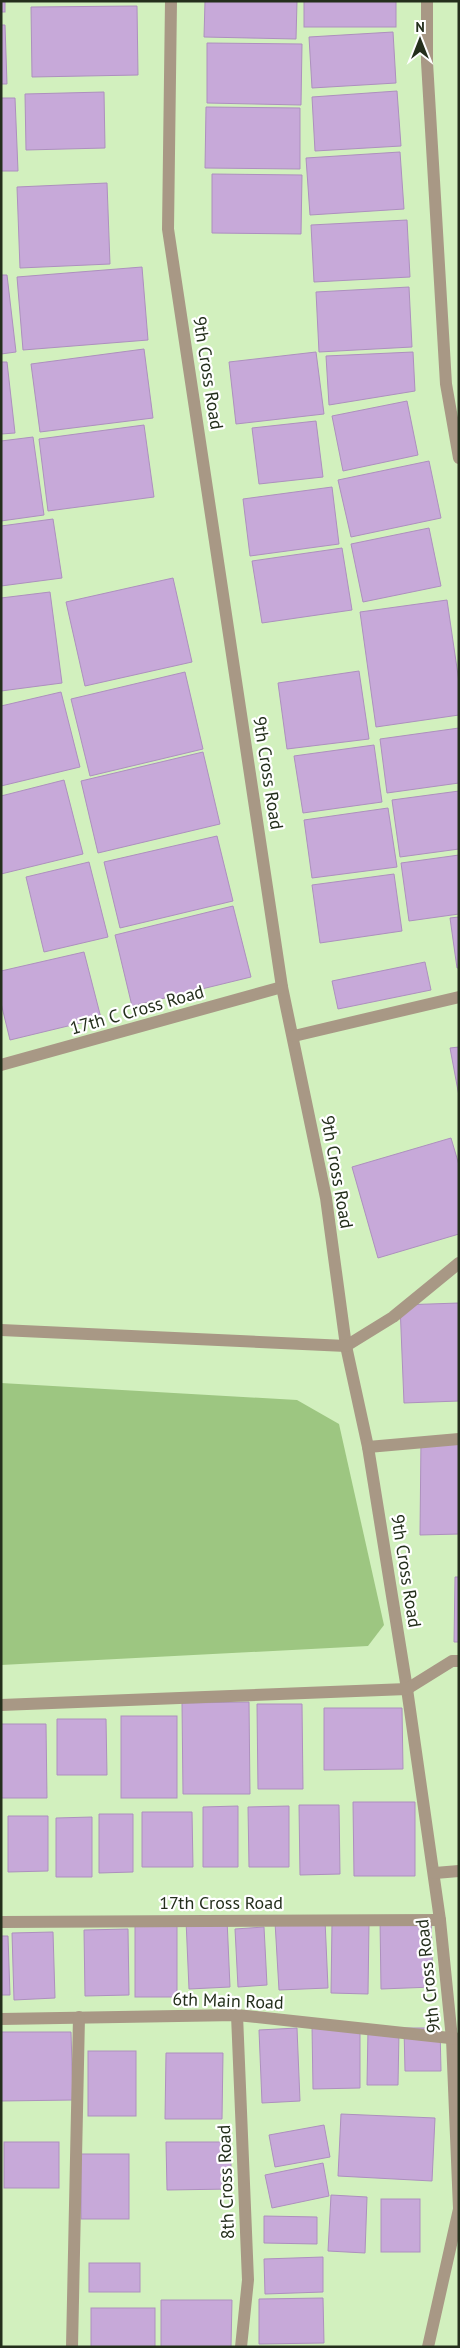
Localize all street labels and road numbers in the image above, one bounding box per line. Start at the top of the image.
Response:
street label: 9th Cross Road [188,315,229,431]
street label: 9th Cross Road [248,715,289,831]
street label: 17th C Cross Road [67,979,206,1040]
street label: 9th Cross Road [316,1114,359,1230]
street label: 9th Cross Road [386,1513,427,1629]
street label: 17th Cross Road [159,1891,283,1914]
street label: 9th Cross Road [410,1918,445,2034]
street label: 6th Main Road [172,1987,284,2014]
street label: 8th Cross Road [212,2124,239,2240]

